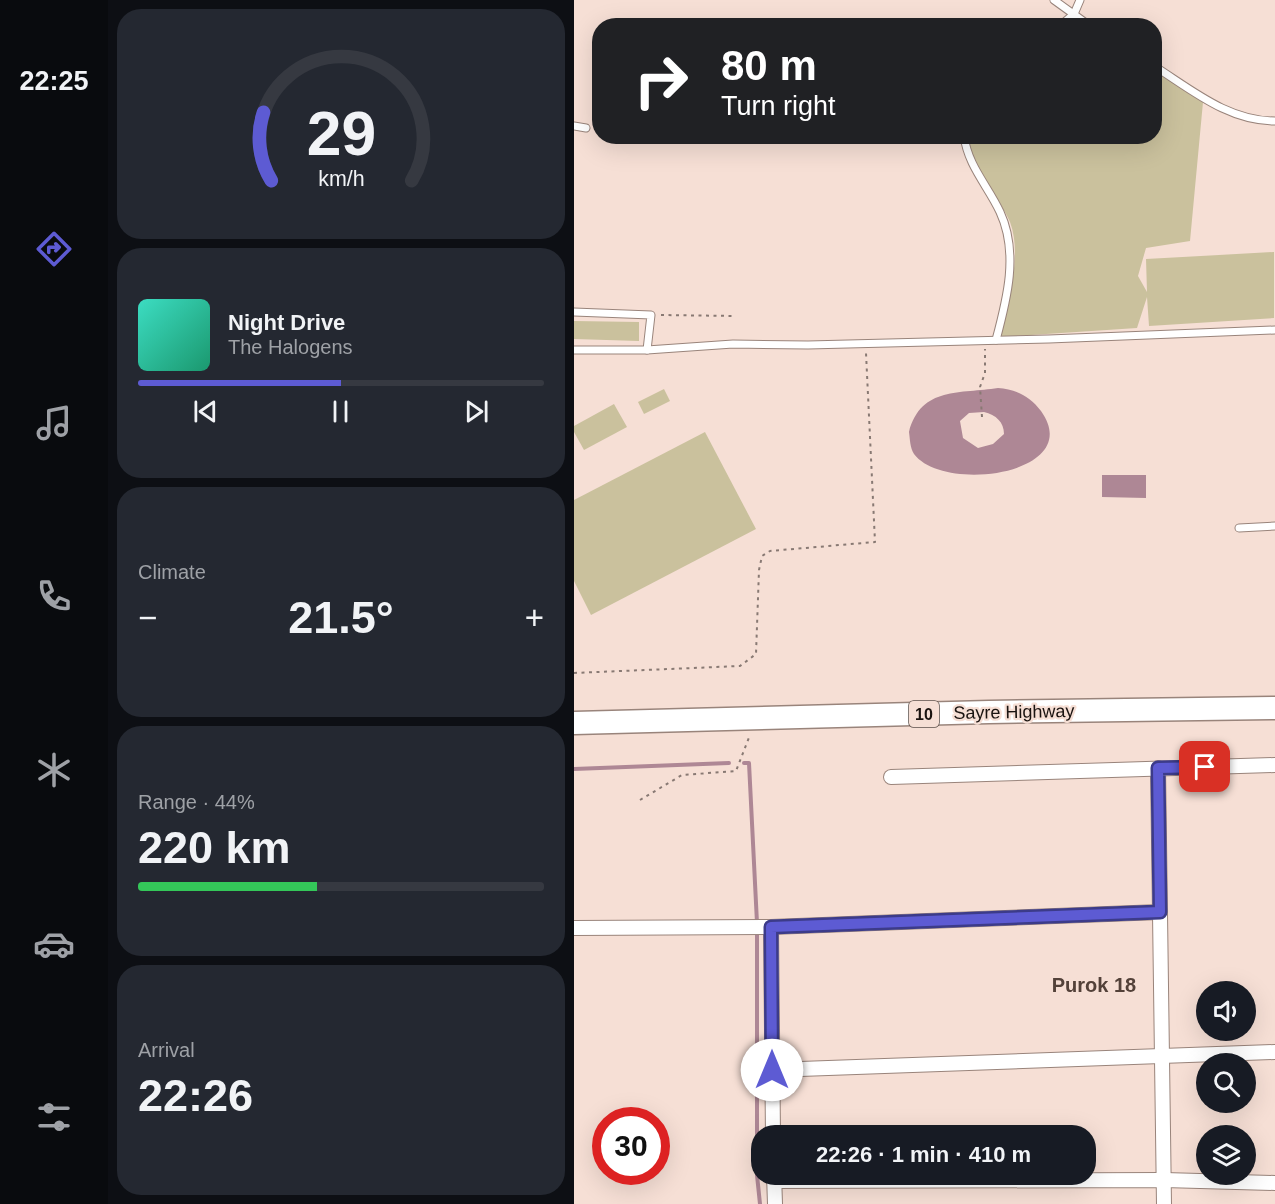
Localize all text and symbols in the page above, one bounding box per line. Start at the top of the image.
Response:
icon: right [622,42,700,120]
text: 80 m [721,42,817,89]
text: 22:25 [19,66,89,96]
text: Turn right [721,91,836,121]
text: 29 [306,99,376,168]
text: km/h [318,167,364,191]
icon: directions [33,228,75,270]
text: Night Drive [228,310,345,335]
text: The Halogens [228,336,353,358]
icon: previous [189,395,222,428]
icon: pause [324,395,357,428]
icon: next [460,395,493,428]
icon: music [33,402,75,444]
text: Climate [138,561,206,583]
icon: phone [33,575,75,617]
text: 21.5° [288,592,394,643]
text: − [138,599,157,636]
text: + [525,599,544,636]
road number: 10 [909,701,939,727]
street label: Sayre Highway [953,701,1075,723]
pin [1179,741,1230,792]
icon: climate [33,749,75,791]
icon: arrive [1188,750,1221,783]
text: Range · 44% [138,791,255,813]
text: 220 km [138,822,291,873]
icon: car [33,923,75,965]
district label: Purok 18 [1052,974,1136,996]
map controls [1196,981,1256,1185]
button: sound [1196,981,1256,1041]
position arrow [740,1038,804,1102]
text: Arrival [138,1039,195,1061]
button: search [1196,1053,1256,1113]
text: 22:26 [138,1070,253,1121]
icon: filters [33,1096,75,1138]
speed limit sign: 30 [592,1107,670,1185]
button: layers [1196,1125,1256,1185]
text: 22:26 · 1 min · 410 m [816,1142,1031,1167]

